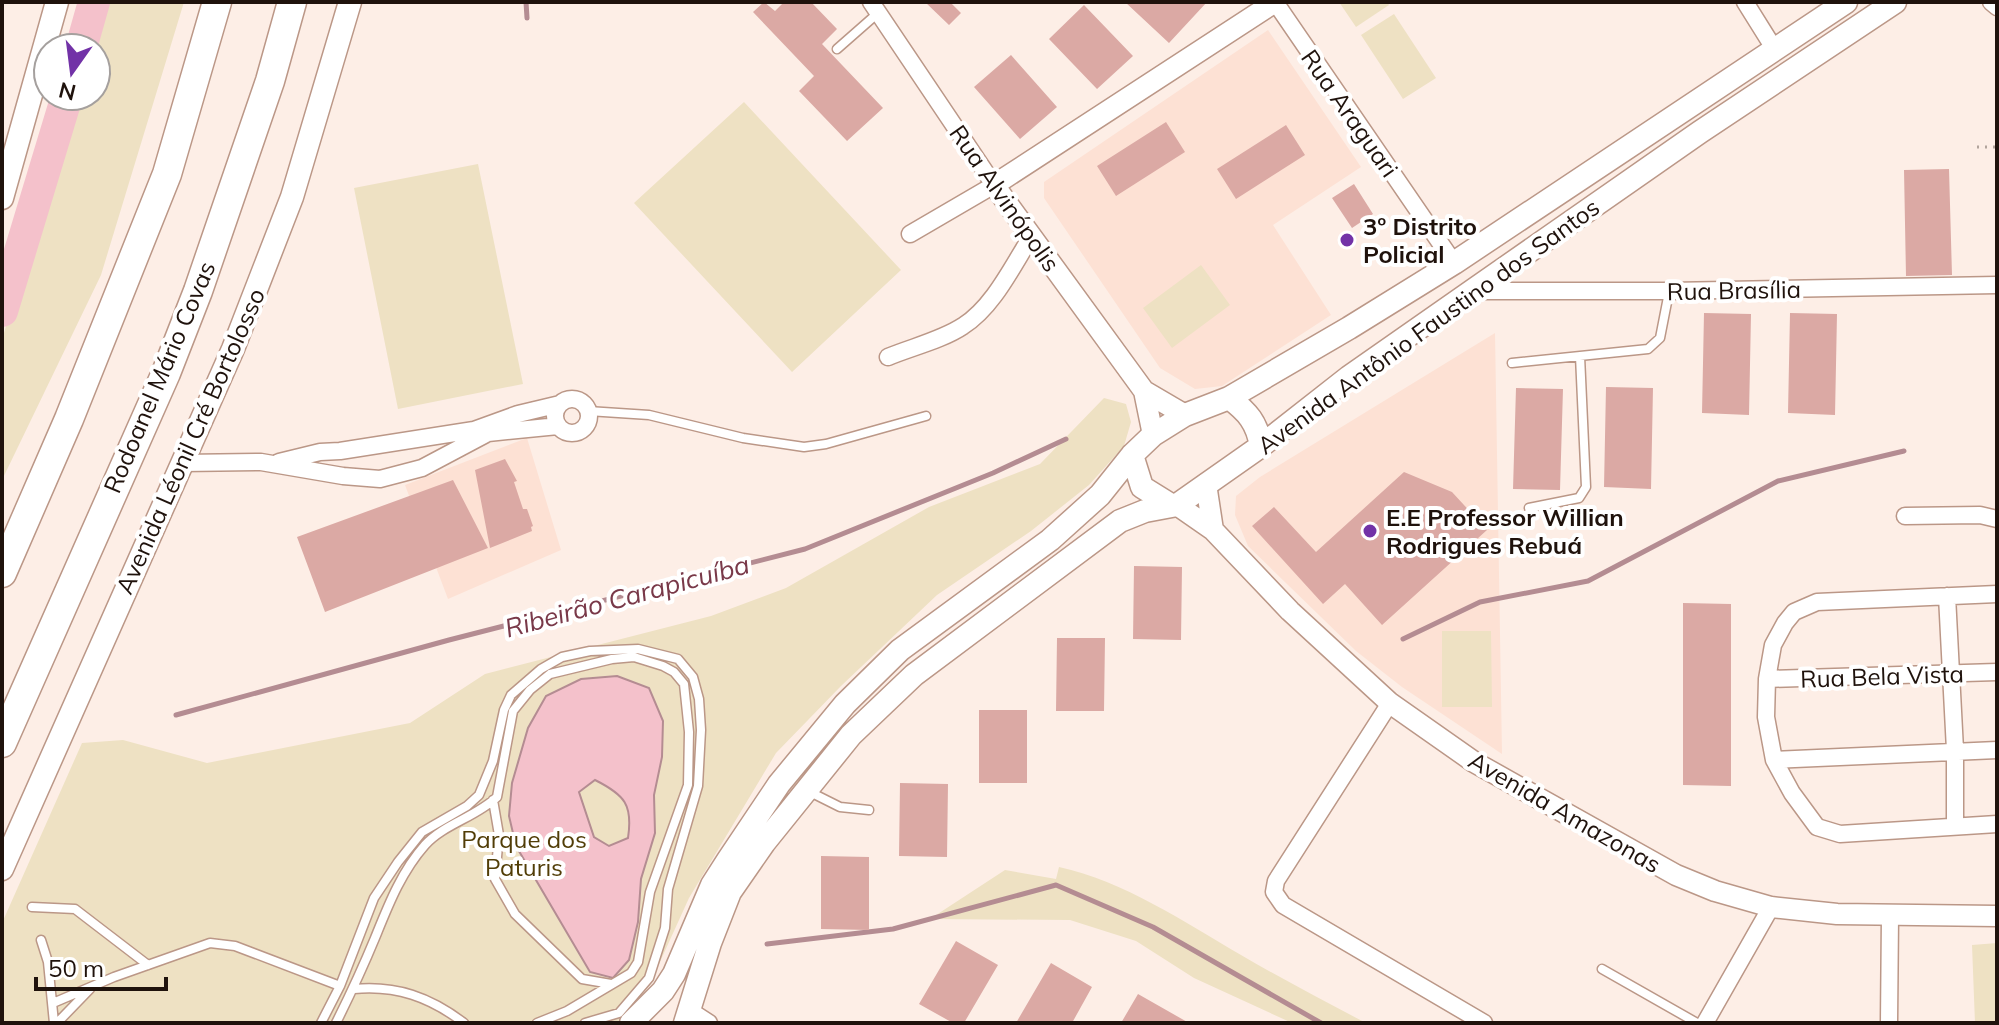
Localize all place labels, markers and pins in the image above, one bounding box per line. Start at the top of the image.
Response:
place label: 3º Distrito Policial [1363,211,1477,269]
marker: 3º Distrito Policial [1338,231,1356,249]
place label: E.E Professor Willian Rodrigues Rebuá [1386,502,1624,560]
marker: E.E Professor Willian Rodrigues Rebuá [1361,522,1379,540]

